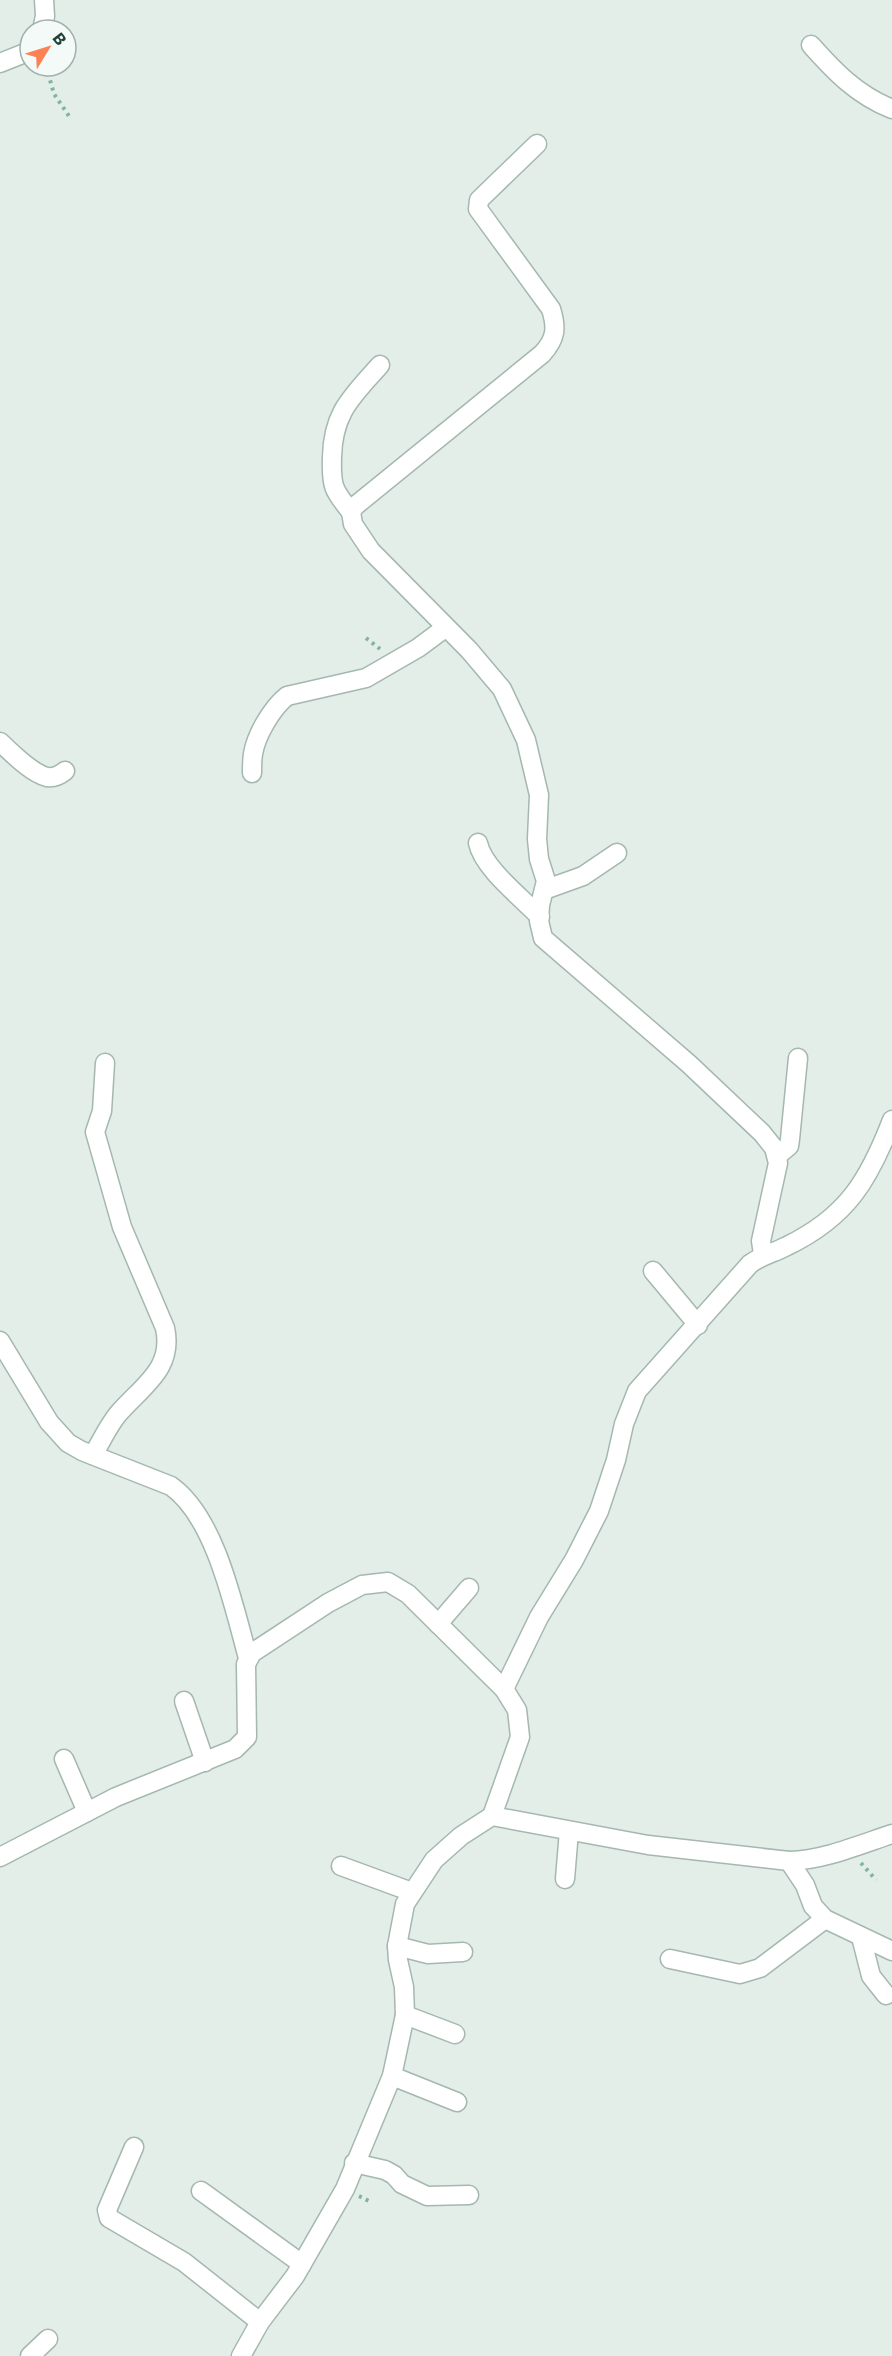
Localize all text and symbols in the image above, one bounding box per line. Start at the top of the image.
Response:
north arrow [18,18,78,78]
text: B [49,28,71,49]

